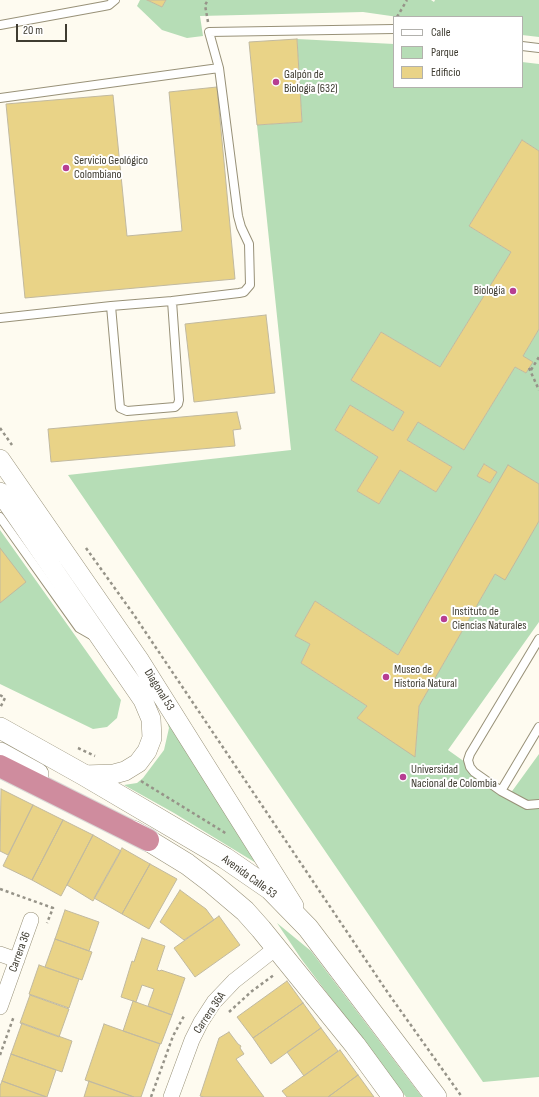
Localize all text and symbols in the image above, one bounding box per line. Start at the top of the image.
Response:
scale bar [18,16,69,42]
legend [393,16,523,88]
text: 20 m [23,23,43,38]
text: Calle [431,25,451,40]
text: Parque [431,45,459,60]
text: Edificio [431,65,460,80]
place label: Galpón de Biología (632) [284,68,338,96]
marker: Galpón de Biología (632) [271,77,281,87]
place label: Servicio Geológico Colombiano [74,154,148,182]
marker: Servicio Geológico Colombiano [61,163,71,173]
place label: Biología [474,284,505,298]
marker: Biología [508,286,518,296]
place label: Instituto de Ciencias Naturales [452,605,527,633]
marker: Instituto de Ciencias Naturales [439,614,449,624]
place label: Museo de Historia Natural [394,663,457,691]
street label: Diagonal 53 [141,667,177,713]
marker: Museo de Historia Natural [381,672,391,682]
place label: Universidad Nacional de Colombia [411,763,497,791]
marker: Universidad Nacional de Colombia [398,772,408,782]
street label: Avenida Calle 53 [219,852,279,902]
street label: Carrera 36 [6,930,34,974]
street label: Carrera 36A [191,990,229,1036]

